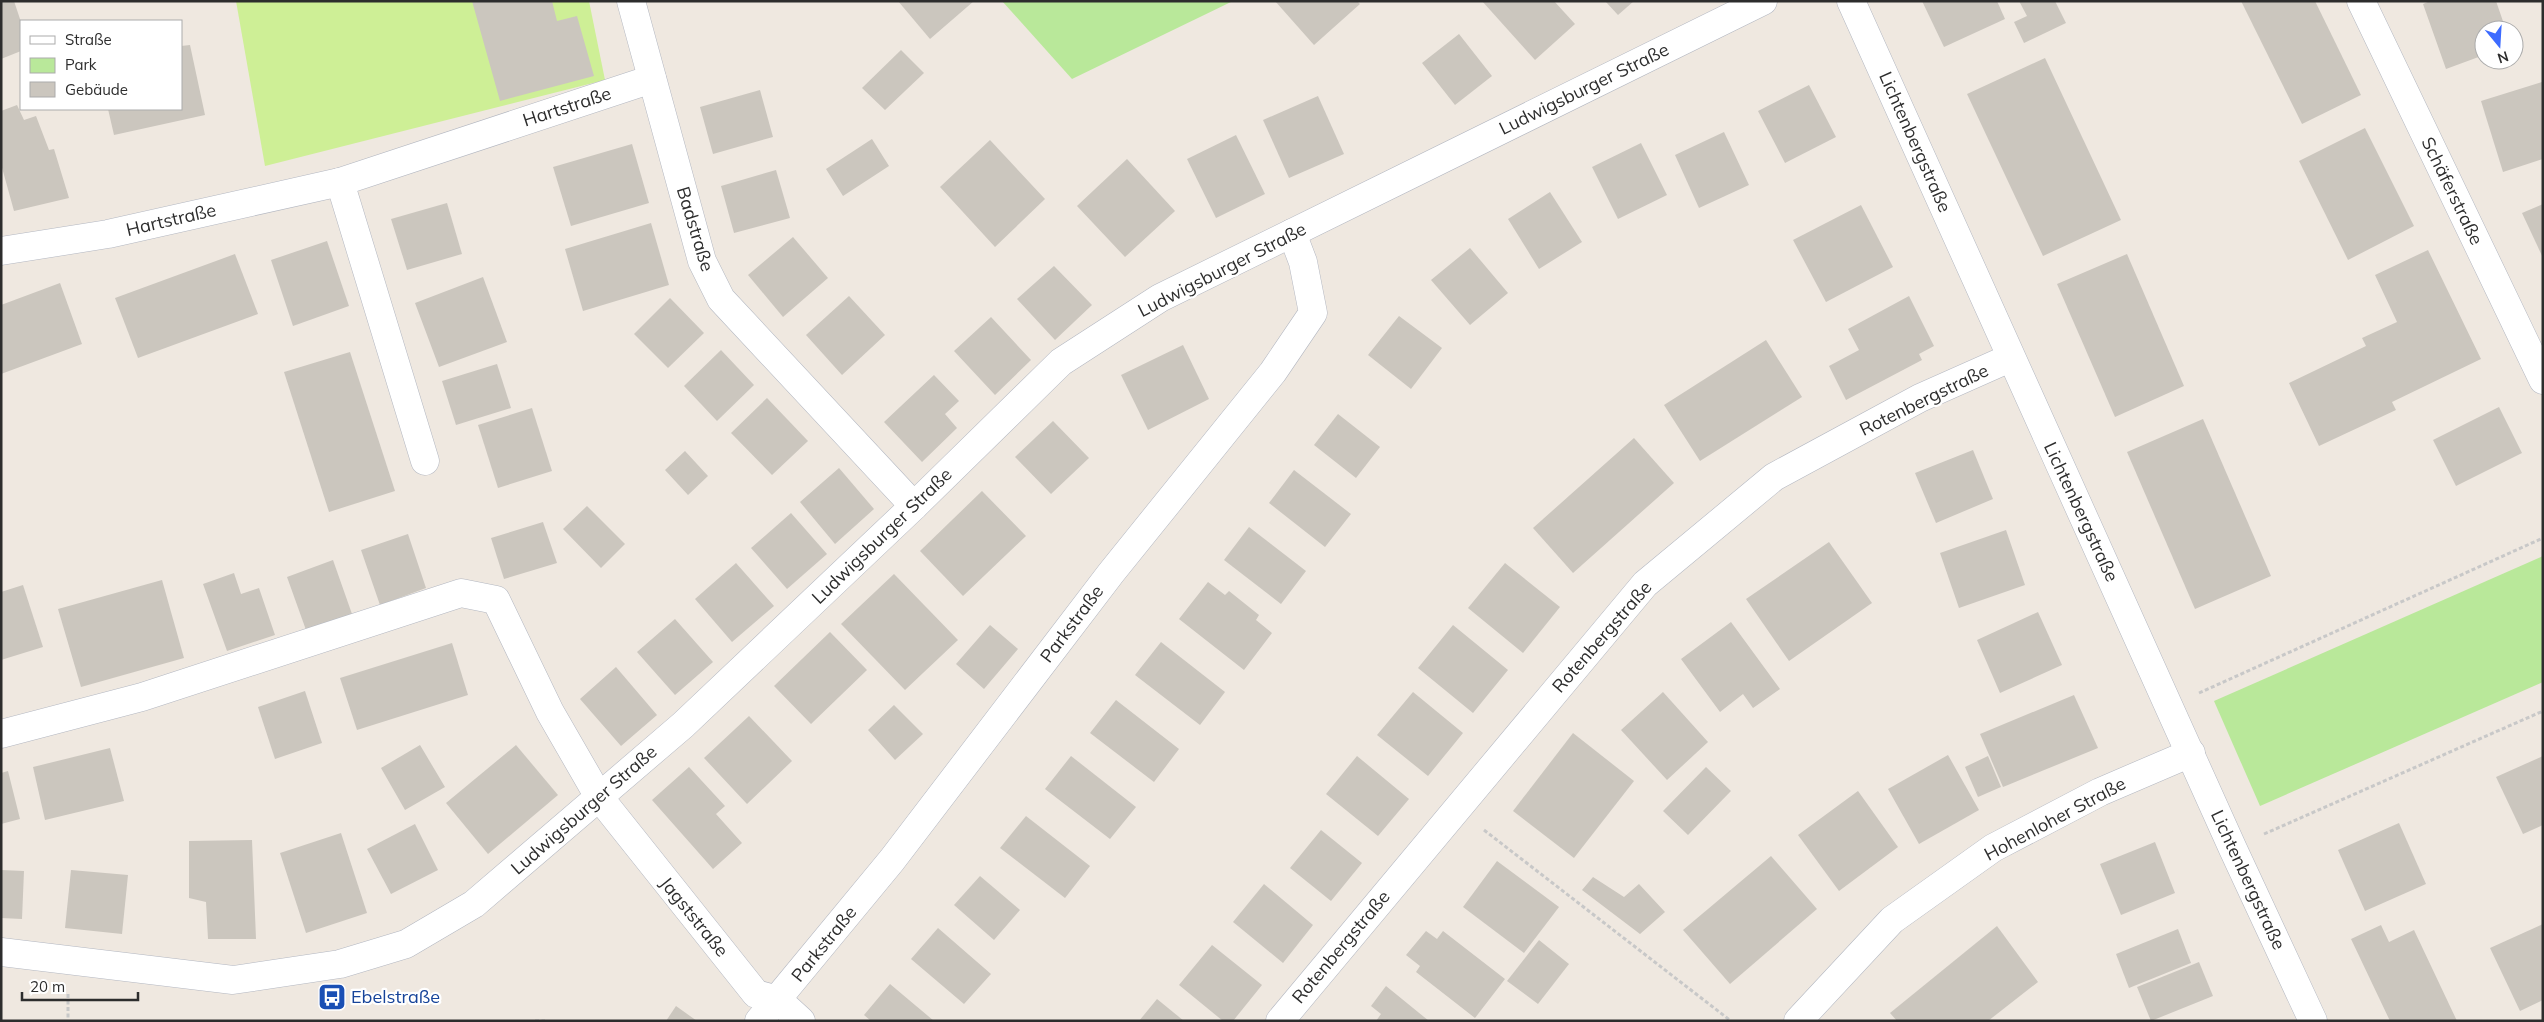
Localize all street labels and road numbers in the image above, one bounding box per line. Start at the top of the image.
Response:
street label: Ludwigsburger Straße [1495,37,1672,140]
street label: Lichtenbergstraße [1874,68,1957,216]
street label: Hartstraße [520,81,614,132]
street label: Schäferstraße [2416,133,2488,248]
street label: Badstraße [672,184,719,274]
street label: Hartstraße [124,198,218,241]
street label: Ludwigsburger Straße [1134,217,1310,322]
street label: Rotenbergstraße [1856,358,1992,441]
street label: Lichtenbergstraße [2039,438,2124,585]
street label: Ludwigsburger Straße [807,463,957,608]
street label: Rotenbergstraße [1547,576,1656,697]
street label: Parkstraße [1035,580,1108,667]
street label: Ludwigsburger Straße [506,740,661,879]
street label: Hohenloher Straße [1980,772,2129,866]
street label: Lichtenbergstraße [2206,806,2291,953]
street label: Jagststraße [655,872,734,961]
street label: Rotenbergstraße [1287,885,1395,1008]
street label: Parkstraße [786,901,861,986]

